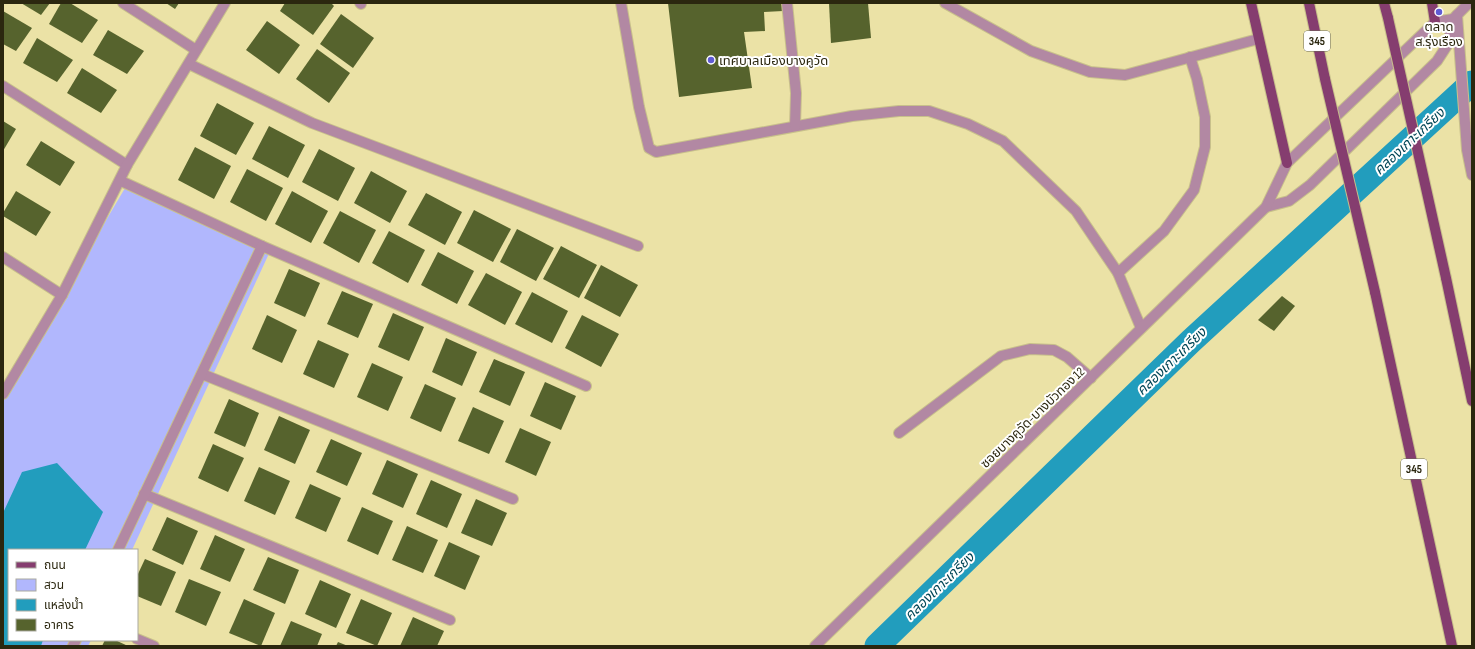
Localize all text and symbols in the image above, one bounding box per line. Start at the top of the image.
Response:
marker: ตลาด ส.รุ่งเรือง [1434,7,1444,17]
place label: ตลาด ส.รุ่งเรือง [1415,19,1463,50]
road number: 345 [1304,31,1330,51]
place label: เทศบาลเมืองบางคูวัด [719,53,828,69]
marker: เทศบาลเมืองบางคูวัด [706,55,716,65]
water label: คลองเกาะเกรียง [1371,103,1449,178]
water label: คลองเกาะเกรียง [1133,323,1211,399]
street label: ซอยบางคูวัด-บางบัวทอง 12 [977,364,1088,472]
road number: 345 [1401,459,1427,479]
water label: คลองเกาะเกรียง [901,548,979,624]
legend [8,549,138,641]
text: ถนน [44,558,66,573]
text: สวน [44,578,64,593]
text: แหล่งน้ำ [44,596,83,613]
text: อาคาร [44,618,74,633]

